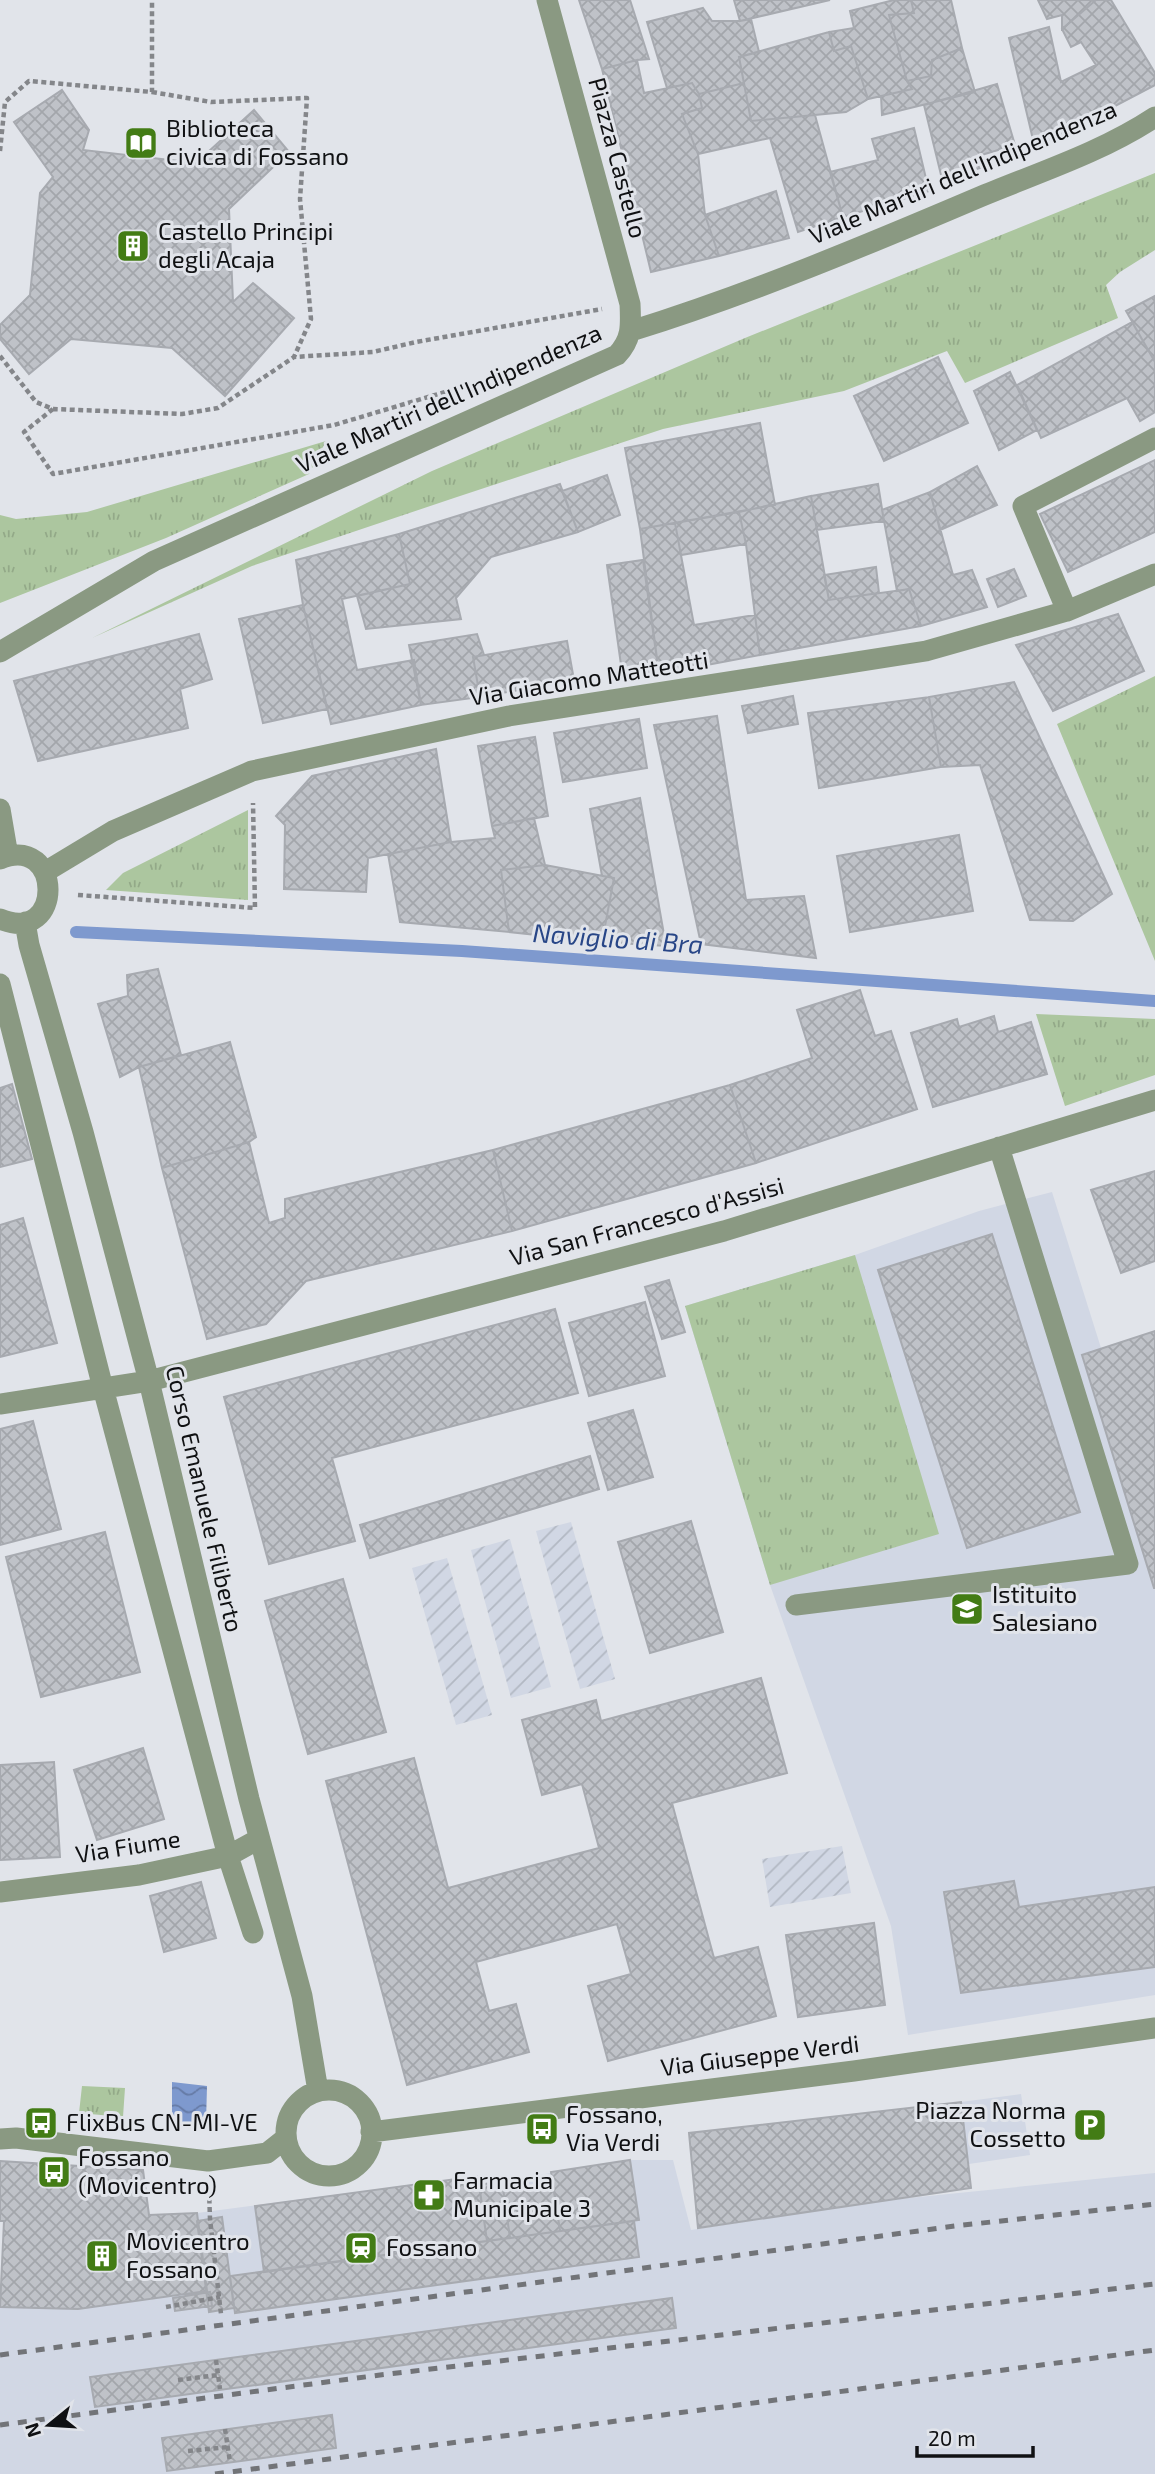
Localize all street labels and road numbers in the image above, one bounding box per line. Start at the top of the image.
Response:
street label: Piazza Castello [583,74,654,241]
street label: Viale Martiri dell'Indipendenza [804,94,1120,250]
street label: Viale Martiri dell'Indipendenza [291,317,606,478]
street label: Via Giacomo Matteotti [467,644,710,711]
street label: Via San Francesco d'Assisi [506,1170,787,1271]
street label: Corso Emanuele Filiberto [161,1363,250,1635]
street label: Via Fiume [73,1823,182,1868]
street label: Via Giuseppe Verdi [659,2028,861,2081]

